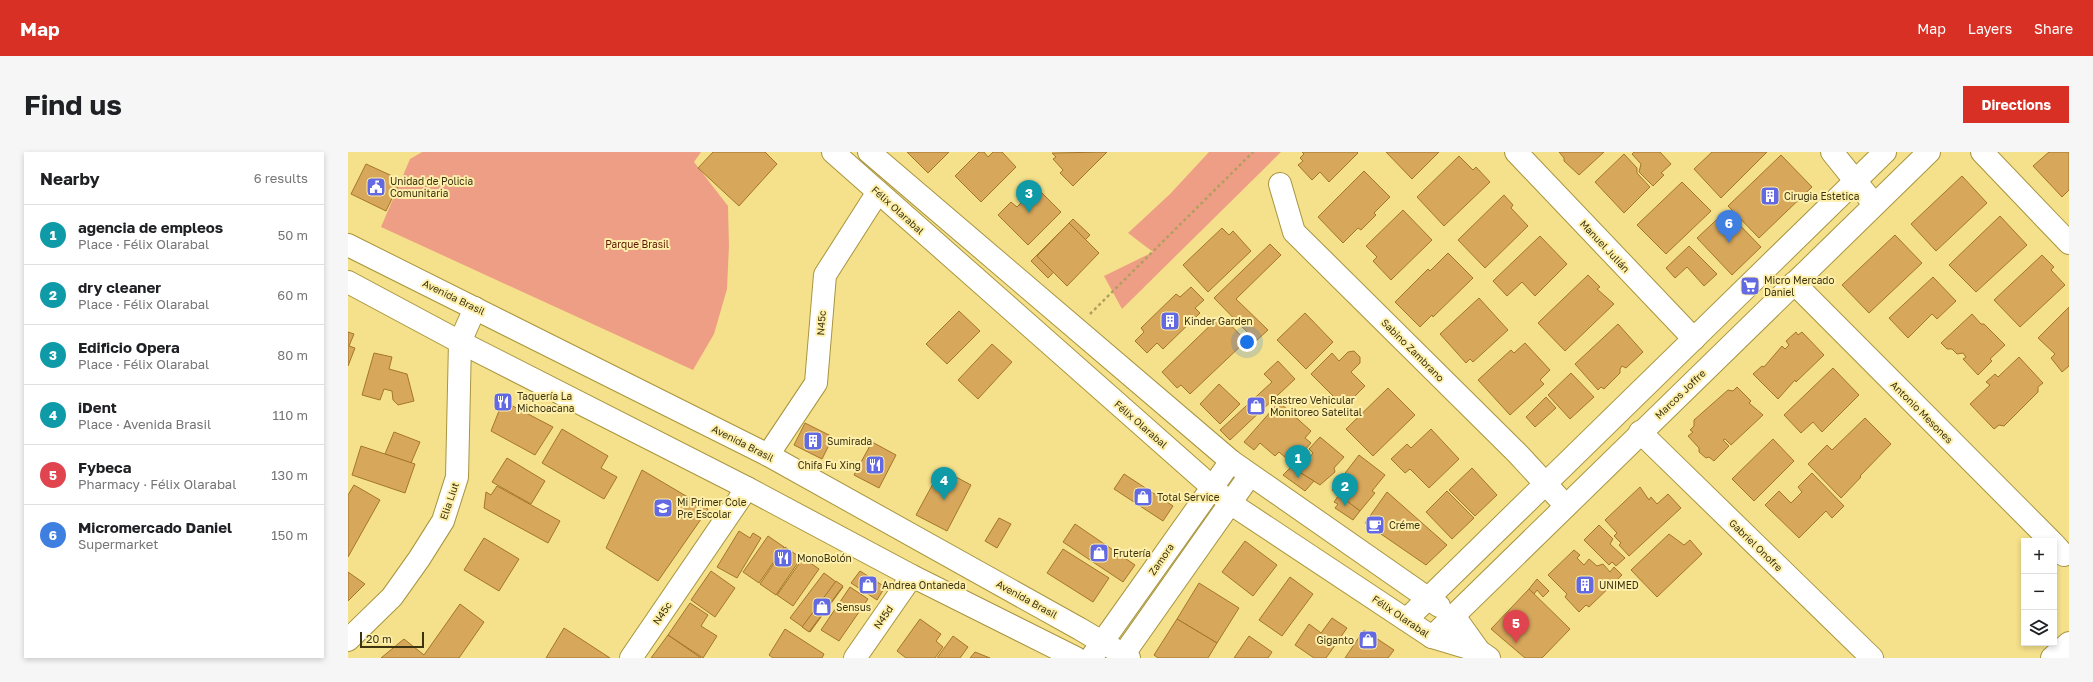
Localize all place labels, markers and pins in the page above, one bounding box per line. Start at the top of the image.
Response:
place label: Unidad de Policia Comunitaria [390,175,473,199]
public building icon: Unidad de Policia Comunitaria [365,176,387,198]
pin: 3 [1016,180,1042,213]
building icon: Cirugia Estetica [1759,185,1781,207]
place label: Cirugia Estetica [1784,190,1859,202]
pin: 6 [1716,210,1742,243]
place label: Micro Mercado Daniel [1764,274,1834,298]
supermarket icon: Micro Mercado Daniel [1739,275,1761,297]
building icon: Kinder Garden [1159,310,1181,332]
place label: Kinder Garden [1184,315,1253,327]
place label: Taquería La Michoacana [517,390,574,414]
restaurant icon: Taquería La Michoacana [492,391,514,413]
place label: Rastreo Vehicular Monitoreo Satelital [1270,394,1362,418]
shop icon: Rastreo Vehicular Monitoreo Satelital [1245,395,1267,417]
building icon: Sumirada [802,430,824,452]
place label: Sumirada [827,435,872,447]
pin: 1 [1285,445,1311,478]
restaurant icon: Chifa Fu Xing [864,454,886,476]
place label: Chifa Fu Xing [798,459,861,471]
pin: 4 [931,467,957,500]
pin: 2 [1332,473,1358,506]
shop icon: Total Service [1132,486,1154,508]
place label: Total Service [1157,491,1220,503]
place label: Mi Primer Cole Pre Escolar [677,496,747,520]
school or university icon: Mi Primer Cole Pre Escolar [652,497,674,519]
cafe icon: Créme [1364,514,1386,536]
place label: Créme [1389,519,1420,531]
shop icon: Frutería [1088,542,1110,564]
restaurant icon: MonoBolón [772,547,794,569]
place label: Frutería [1113,547,1151,559]
place label: MonoBolón [797,552,852,564]
shop icon: Andrea Ontaneda [857,574,879,596]
building icon: UNIMED [1574,574,1596,596]
place label: Andrea Ontaneda [882,579,966,591]
place label: UNIMED [1599,579,1639,591]
shop icon: Sensus [811,596,833,618]
place label: Sensus [836,601,871,613]
pin: 5 [1503,610,1529,643]
shop icon: Giganto [1357,629,1379,651]
place label: Giganto [1316,634,1354,646]

